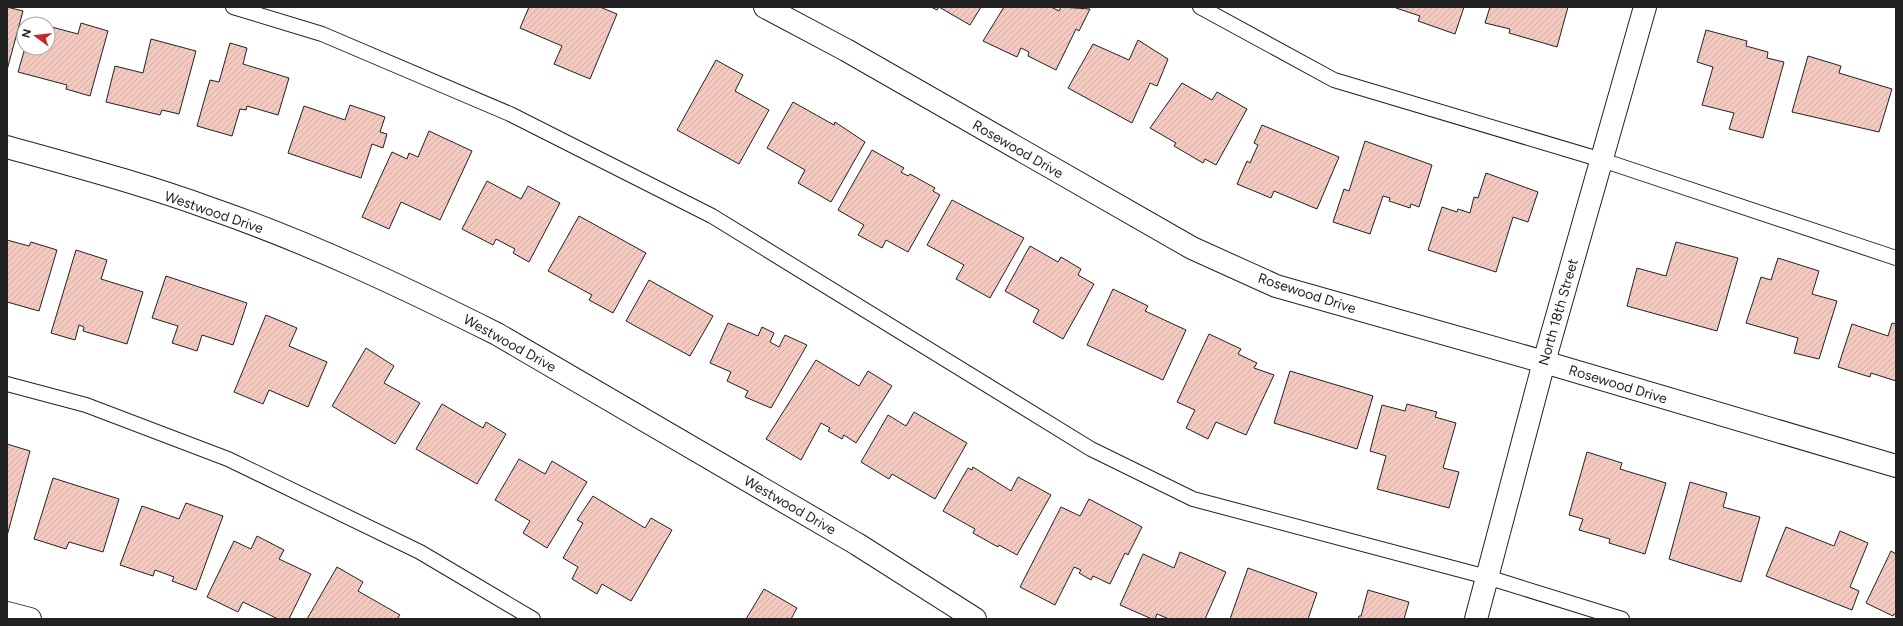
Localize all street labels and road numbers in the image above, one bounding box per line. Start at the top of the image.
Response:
street label: Rosewood Drive [969,117,1066,182]
street label: Westwood Drive [162,188,266,237]
street label: North 18th Street [1535,257,1582,368]
street label: Rosewood Drive [1256,270,1358,317]
street label: Westwood Drive [460,311,559,376]
street label: Rosewood Drive [1567,361,1669,408]
street label: Westwood Drive [741,472,839,539]

